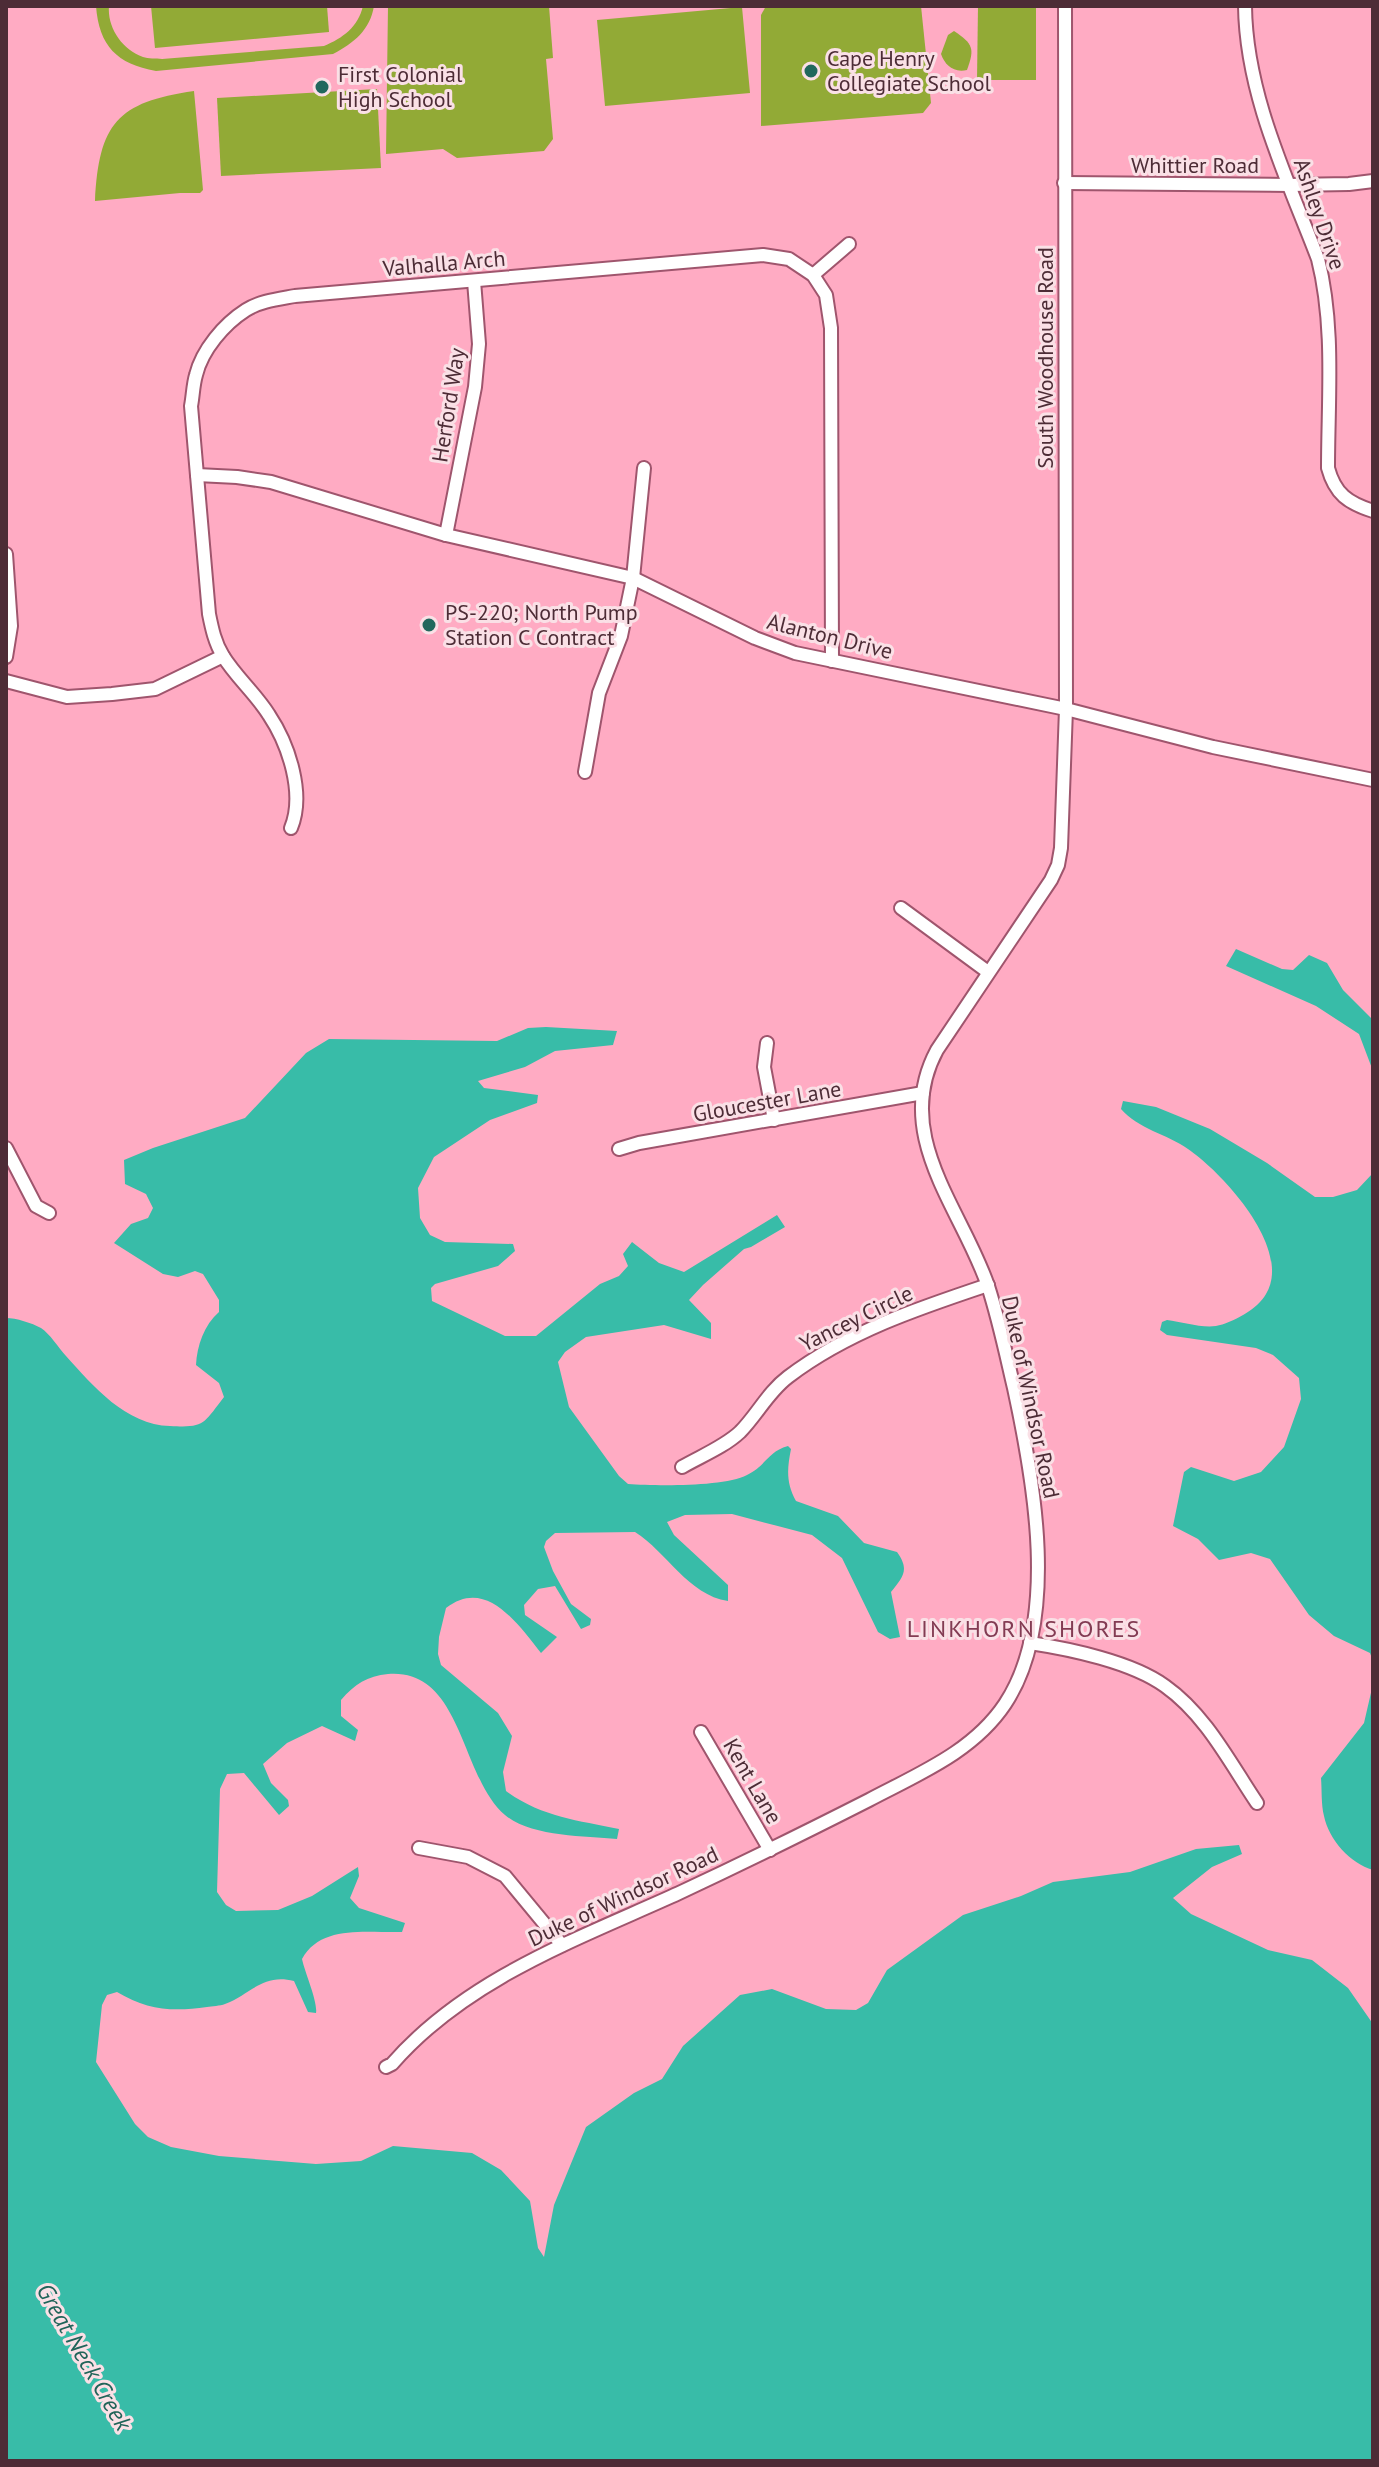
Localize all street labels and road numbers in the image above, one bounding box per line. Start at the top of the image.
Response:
street label: Whittier Road [1131,151,1259,179]
street label: Ashley Drive [1288,155,1352,273]
street label: Valhalla Arch [381,244,506,282]
street label: South Woodhouse Road [1031,247,1059,469]
street label: Herford Way [425,345,471,464]
street label: Alanton Drive [764,607,896,665]
street label: Gloucester Lane [691,1074,843,1128]
street label: Yancey Circle [795,1279,917,1357]
street label: Duke of Windsor Road [996,1293,1066,1501]
street label: Kent Lane [717,1733,789,1829]
street label: Duke of Windsor Road [523,1840,723,1952]

